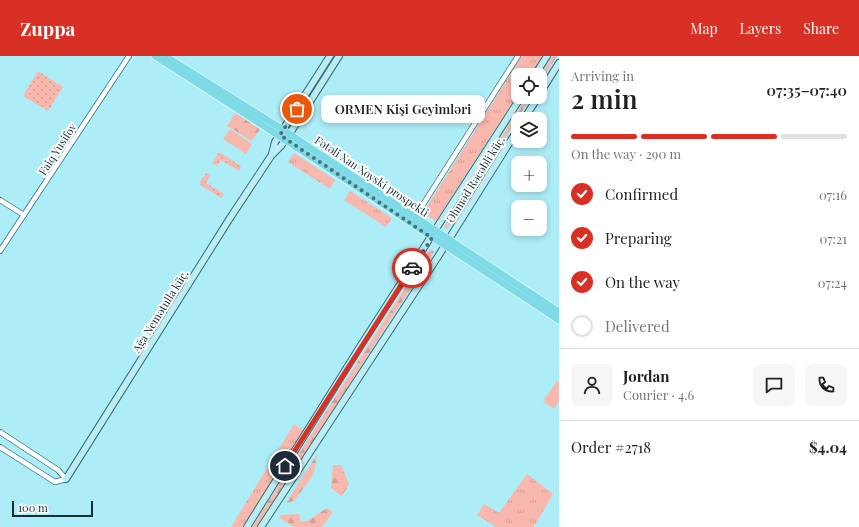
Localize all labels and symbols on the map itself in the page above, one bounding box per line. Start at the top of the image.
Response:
pin [280,92,314,126]
callout: ORMEN Kişi Geyimləri [321,95,485,123]
street label: Faiq Yusifov [35,120,80,178]
street label: Fətəli Xan Xoyski prospekti [312,132,432,220]
street label: Əhməd Rəcəbli küç. [442,133,508,225]
courier [392,248,432,288]
street label: Ağa Nemətulla küç. [128,267,192,356]
pin [268,449,302,483]
scale bar [12,499,93,518]

